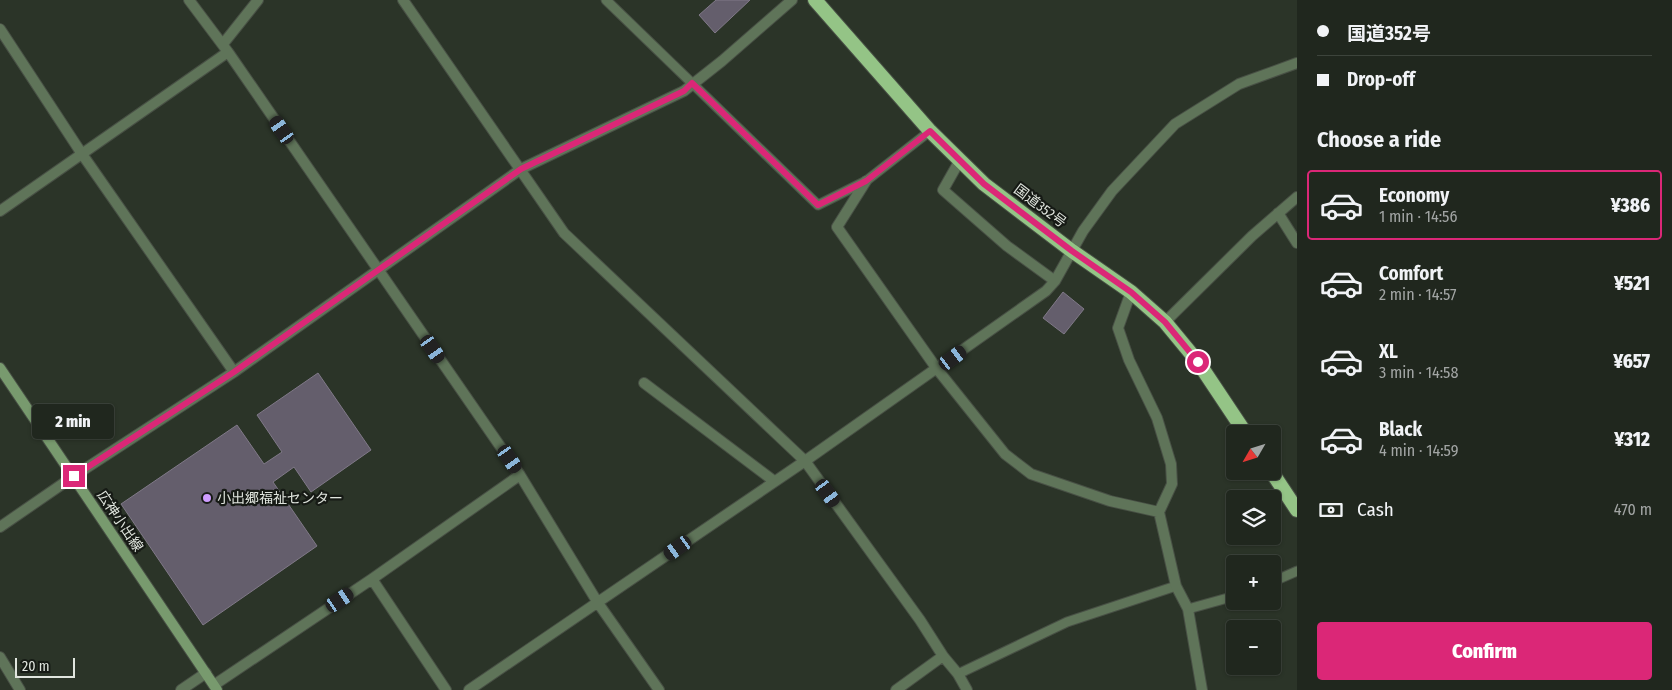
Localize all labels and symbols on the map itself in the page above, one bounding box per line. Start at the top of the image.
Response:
car [267,113,296,147]
street label: 国道352号 [1011,181,1069,231]
car [418,332,447,366]
car [936,343,969,373]
route start [1187,351,1209,373]
callout: 2 min [33,404,115,438]
north arrow [1226,425,1281,480]
car [495,442,524,476]
route end [63,465,85,487]
car [813,476,842,510]
street label: 広神小出線 [93,487,147,555]
place label: 小出郷福祉センター [217,490,343,507]
marker: 小出郷福祉センター [201,492,213,504]
car [661,533,694,563]
car [323,585,356,615]
scale bar [15,655,75,678]

